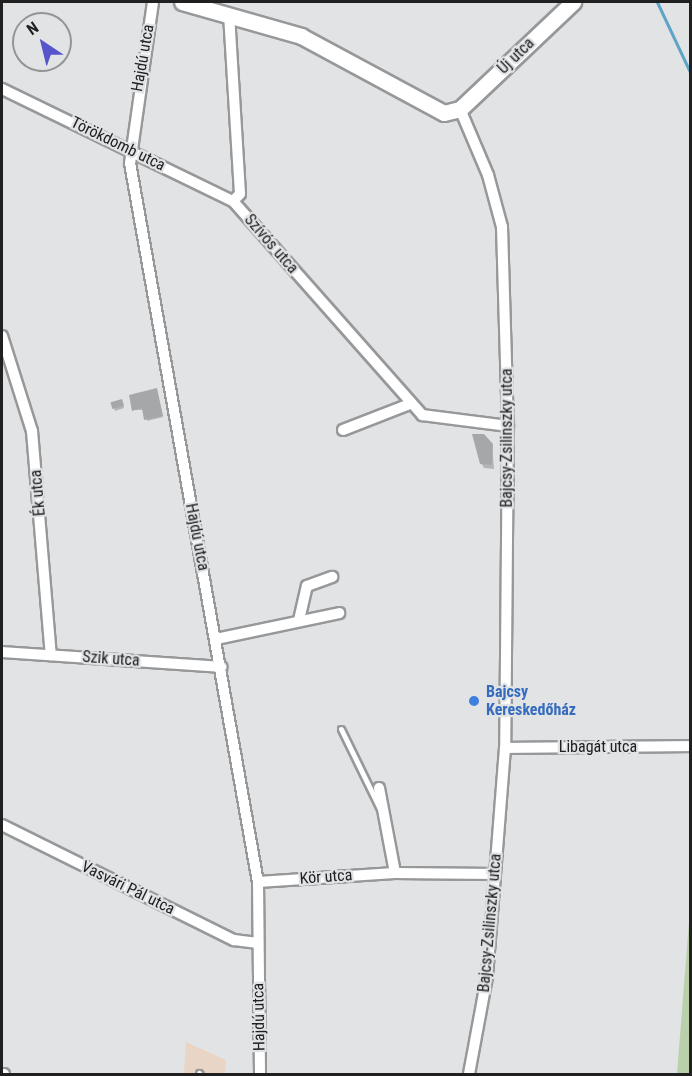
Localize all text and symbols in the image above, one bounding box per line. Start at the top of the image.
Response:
north arrow [12,12,72,72]
text: N [23,18,42,39]
street label: Hajdú utca [128,23,158,93]
street label: Új utca [494,34,538,78]
street label: Törökdomb utca [68,113,168,175]
street label: Szívós utca [240,210,302,278]
street label: Bajcsy-Zsilinszky utca [497,368,517,508]
street label: Ék utca [26,469,50,517]
street label: Hajdú utca [181,502,213,572]
street label: Szik utca [82,647,140,671]
place label: Bajcsy Kereskedőház [486,682,576,720]
marker: Bajcsy Kereskedőház [467,694,481,708]
street label: Libagát utca [559,737,637,757]
street label: Bajcsy-Zsilinszky utca [474,853,506,993]
street label: Vasvári Pál utca [78,857,178,919]
street label: Kör utca [299,866,353,888]
street label: Hajdú utca [249,983,269,1051]

